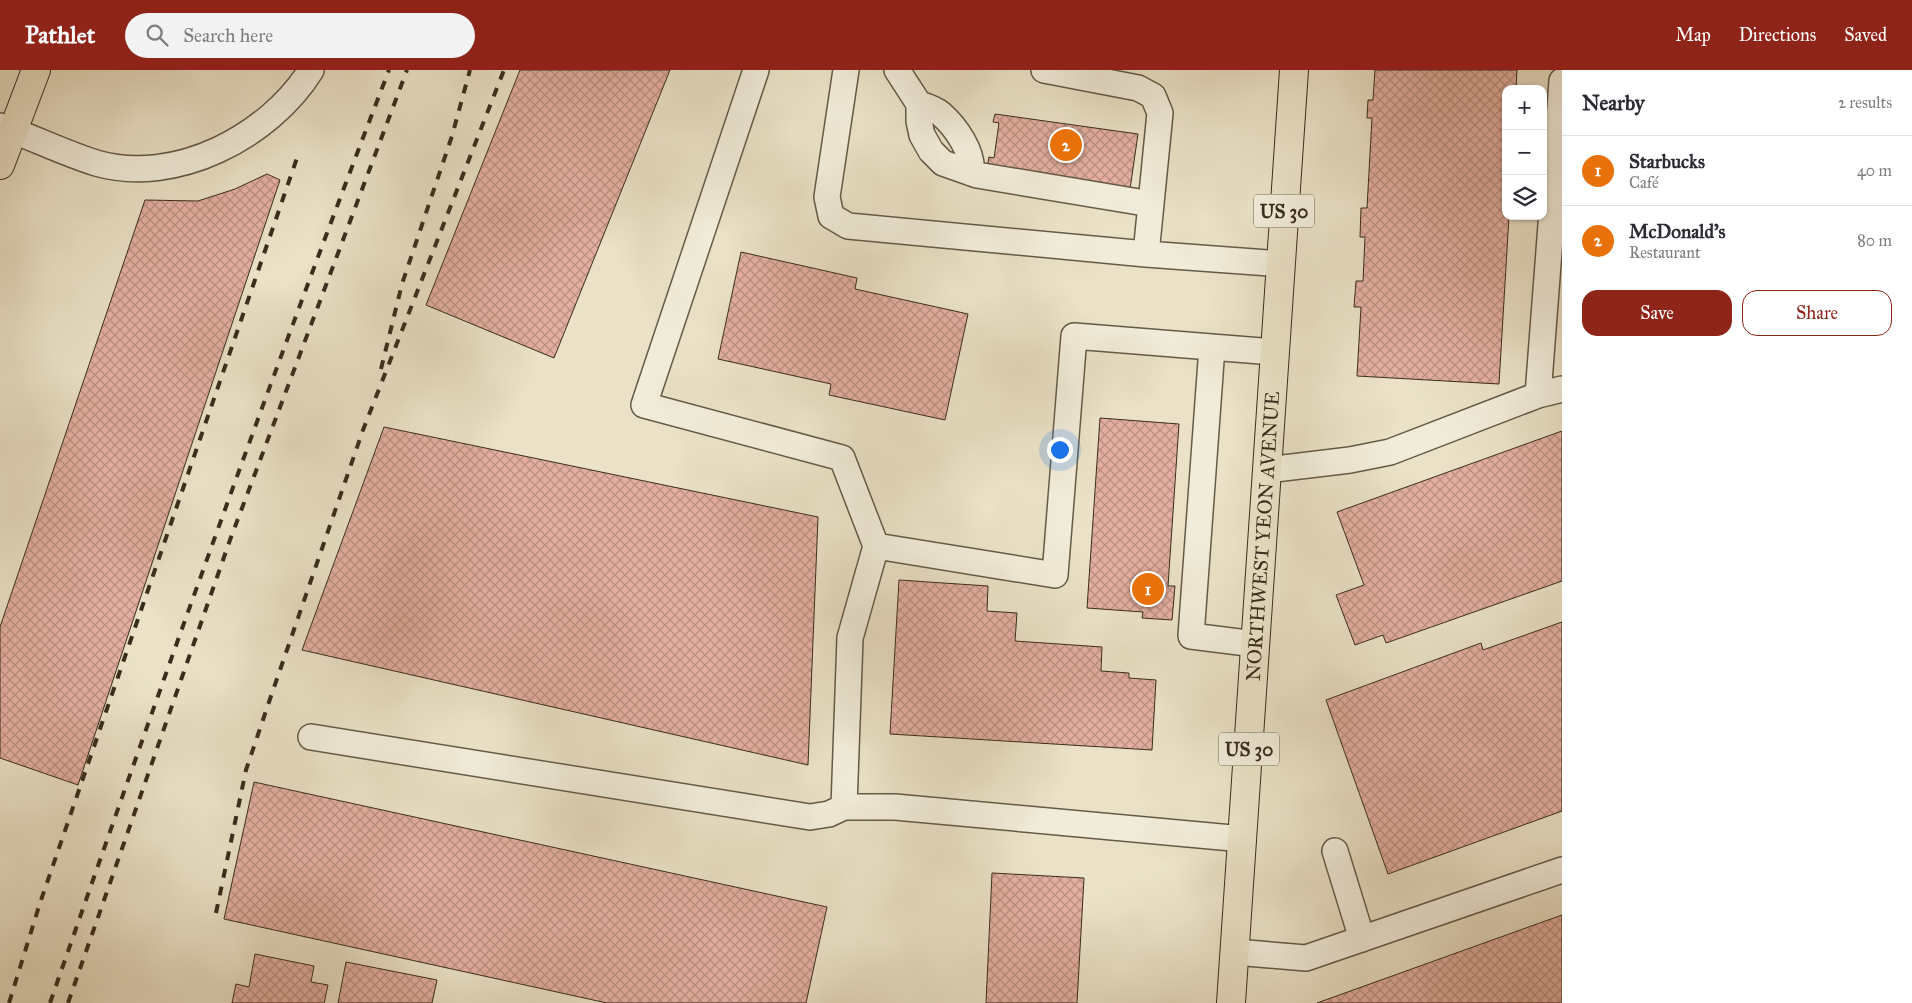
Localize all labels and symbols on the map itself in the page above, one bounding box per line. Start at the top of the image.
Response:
pin: 2 [1050,126,1082,164]
road number: US 30 [1254,194,1314,228]
street label: NORTHWEST YEON AVENUE [1241,390,1284,682]
your location [1047,437,1073,463]
pin: 1 [1132,570,1164,608]
road number: US 30 [1219,732,1279,766]

